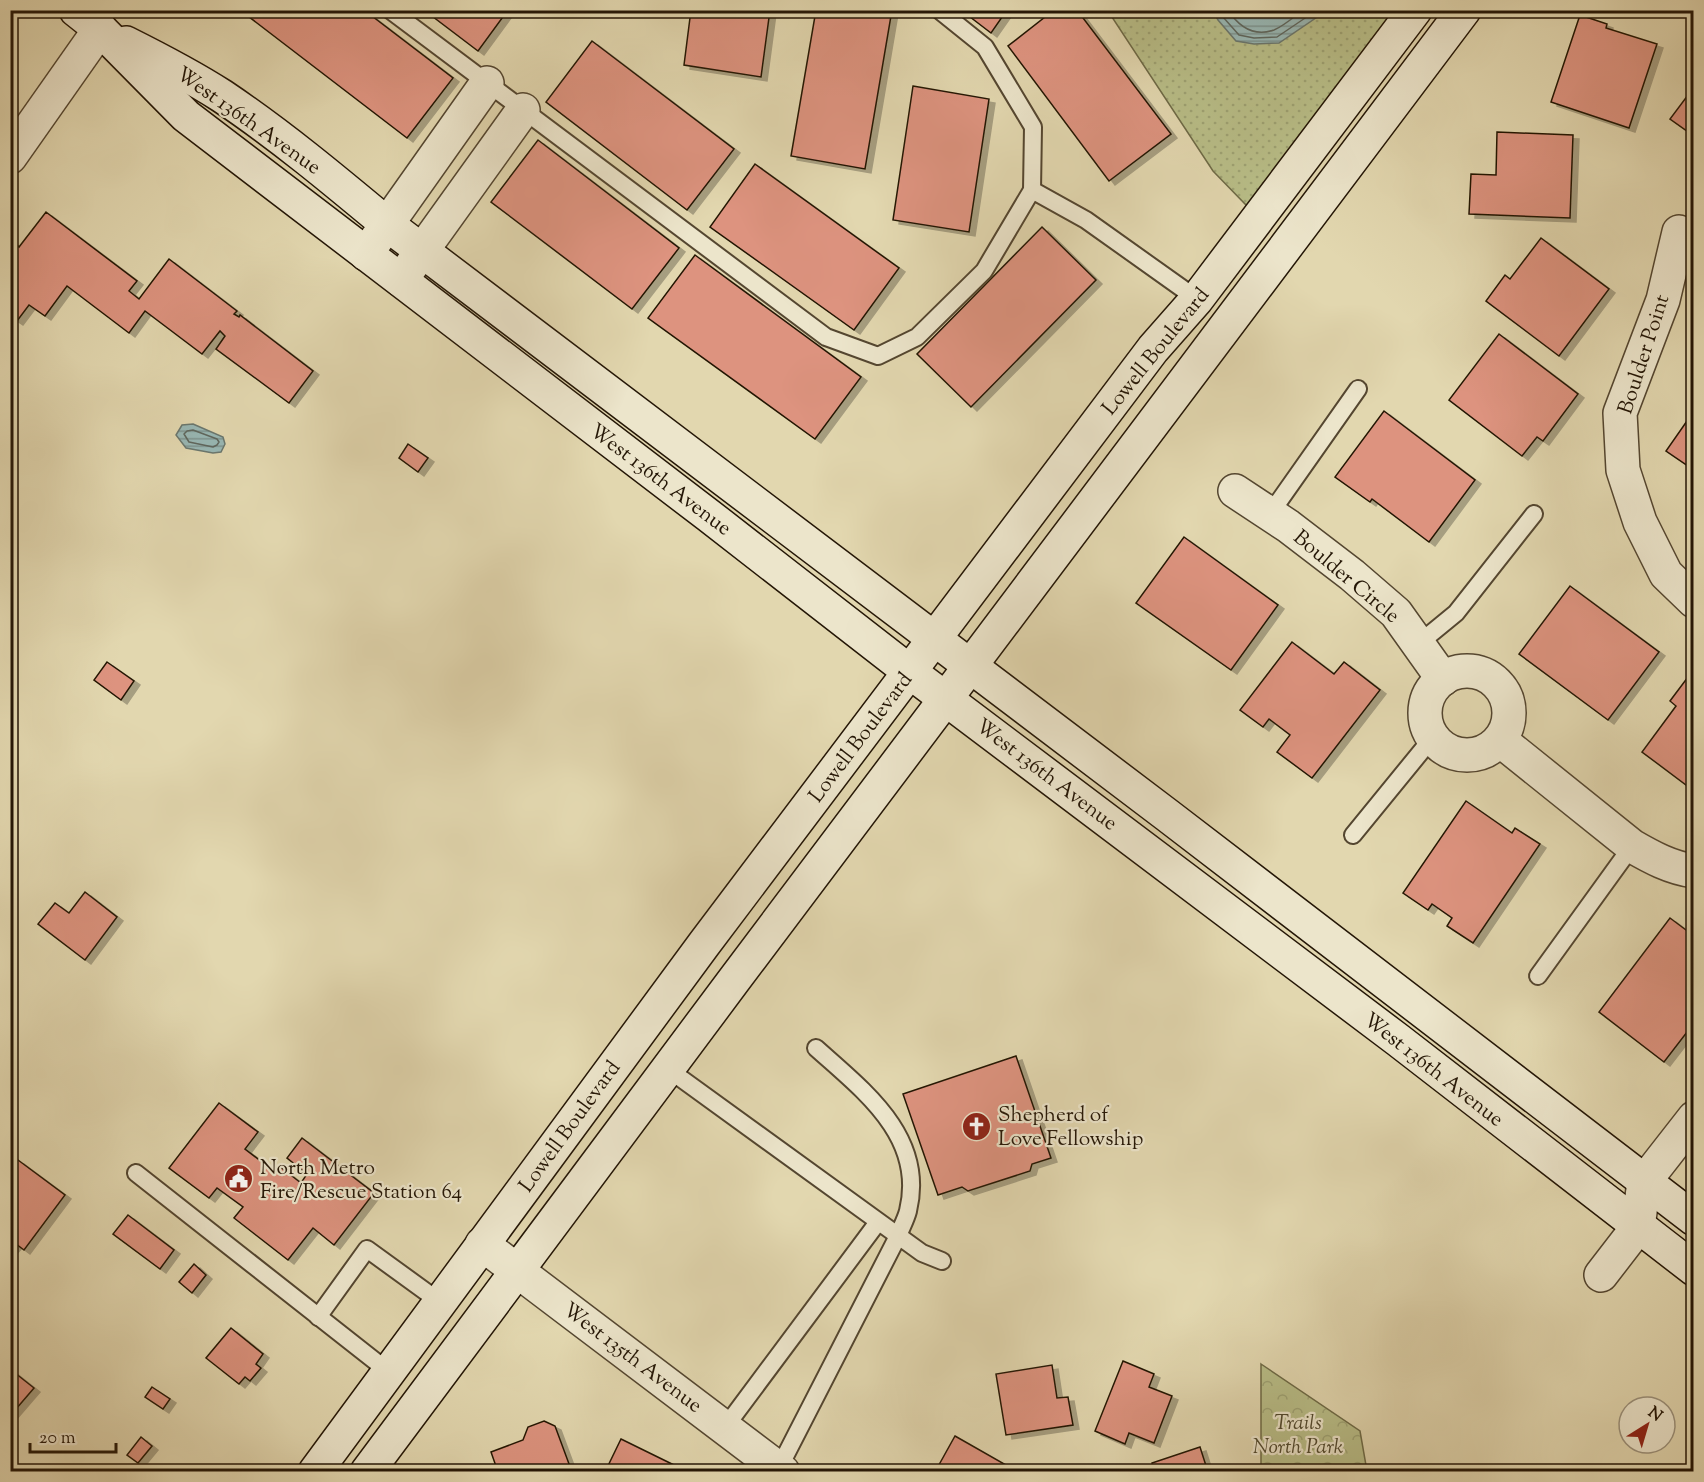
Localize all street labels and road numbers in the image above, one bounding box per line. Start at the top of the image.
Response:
street label: West 136th Avenue [169,60,326,183]
street label: Lowell Boulevard [1096,282,1218,423]
street label: Boulder Point [1611,291,1678,418]
street label: West 136th Avenue [583,417,737,544]
street label: Boulder Circle [1286,524,1406,631]
street label: Lowell Boulevard [803,667,921,810]
street label: West 136th Avenue [969,712,1123,839]
street label: West 136th Avenue [1356,1006,1509,1135]
street label: Lowell Boulevard [512,1055,629,1199]
street label: West 135th Avenue [556,1296,708,1421]

